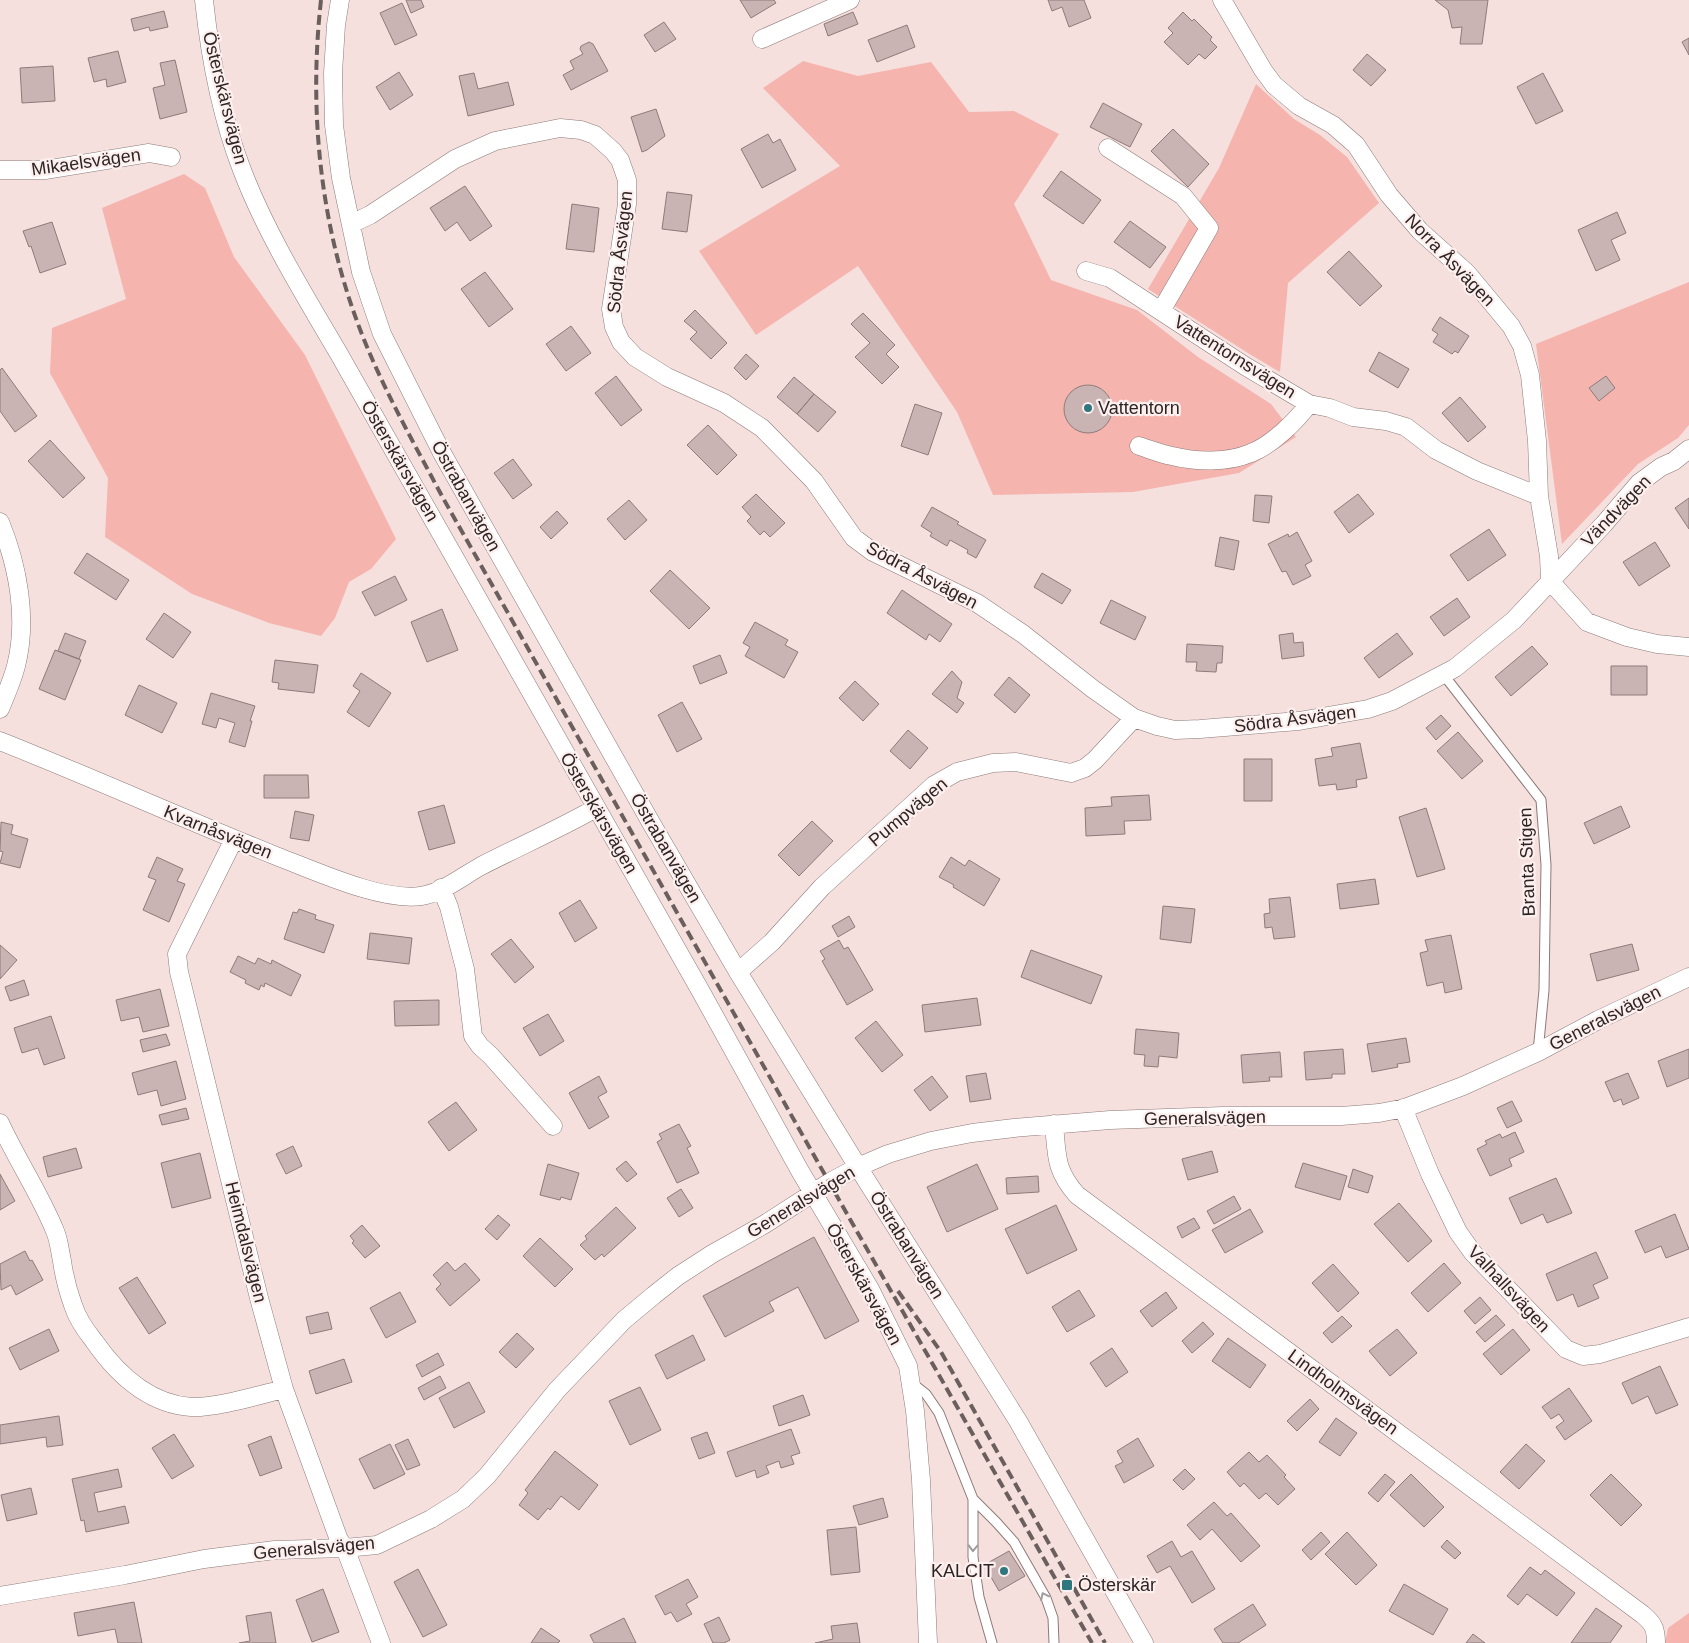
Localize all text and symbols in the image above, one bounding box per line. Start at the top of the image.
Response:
street label: Österskärsvägen [199,30,251,166]
street label: Mikaelsvägen [30,144,142,180]
street label: Södra Åsvägen [604,190,636,314]
street label: Norra Åsvägen [1401,210,1499,310]
street label: Vattentornsvägen [1170,311,1300,403]
street label: Österskärsvägen [357,397,443,525]
place label: Vattentorn [1098,398,1180,418]
marker: Vattentorn [1082,402,1094,414]
street label: Östrabanvägen [427,437,505,555]
street label: Vändvägen [1577,471,1655,551]
street label: Södra Åsvägen [863,537,981,613]
street label: Södra Åsvägen [1233,702,1357,736]
street label: Österskärsvägen [556,749,642,877]
street label: Pumpvägen [865,773,951,851]
street label: Östrabanvägen [627,790,705,906]
street label: Kvarnåsvägen [161,801,275,863]
street label: Branta Stigen [1515,807,1539,917]
street label: Generalsvägen [1546,981,1664,1055]
street label: Generalsvägen [1144,1107,1266,1129]
street label: Generalsvägen [744,1162,858,1242]
street label: Heimdalsvägen [221,1179,271,1305]
street label: Östrabanvägen [866,1188,948,1302]
street label: Österskärsvägen [822,1220,906,1348]
street label: Valhallsvägen [1464,1242,1554,1336]
street label: Lindholmsvägen [1284,1345,1402,1439]
street label: Generalsvägen [252,1533,376,1563]
one-way arrow [968,1544,978,1552]
place label: KALCIT [931,1561,994,1581]
marker: KALCIT [998,1565,1010,1577]
place label: Österskär [1078,1575,1156,1595]
marker: Österskär [1060,1578,1074,1592]
one-way arrow [1040,1592,1051,1601]

